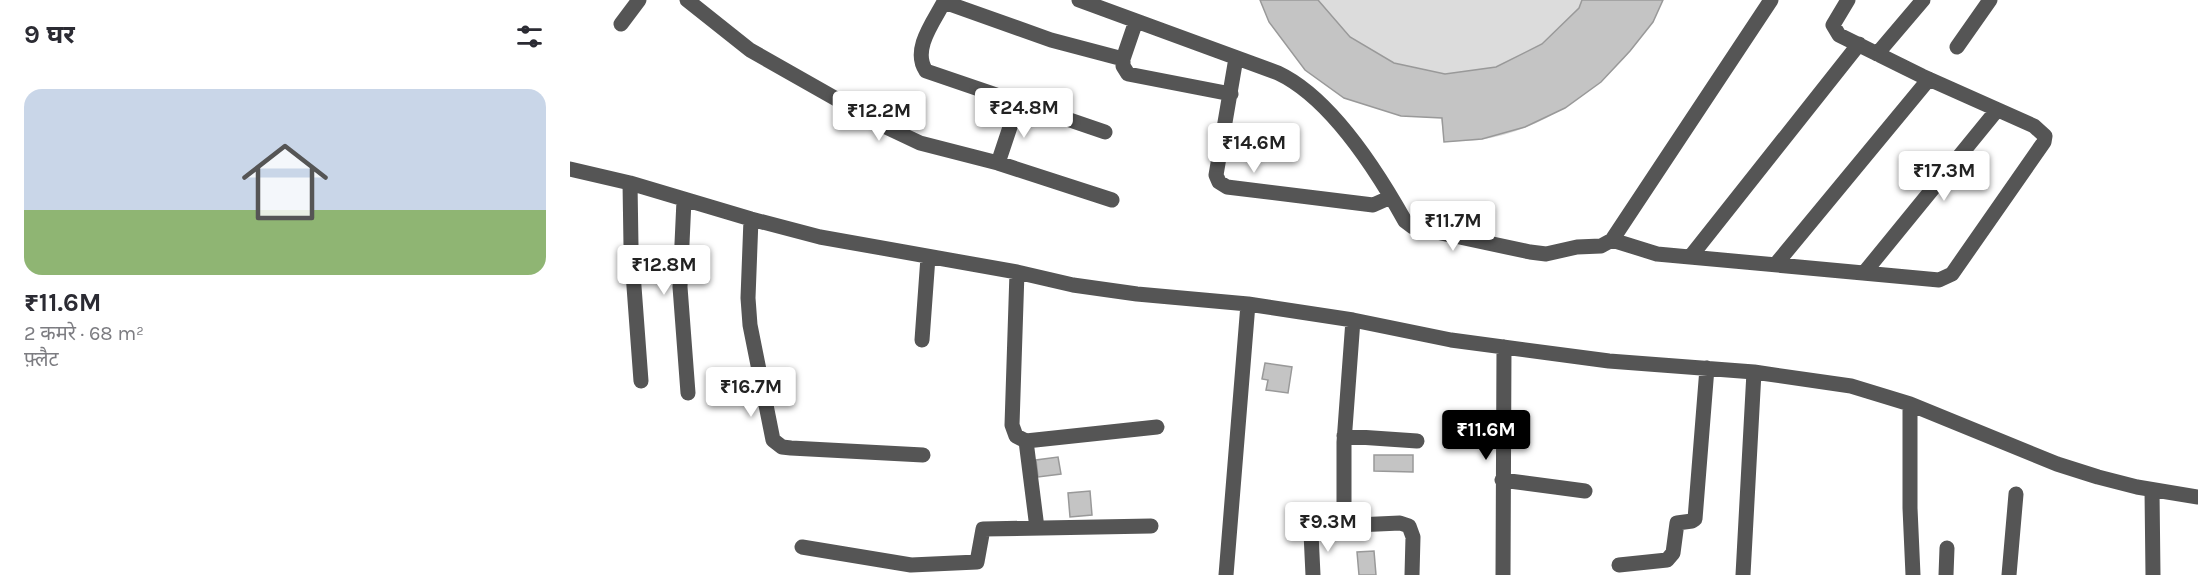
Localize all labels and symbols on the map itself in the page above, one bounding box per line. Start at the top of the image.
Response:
pin: ₹24.8M [975,88,1073,139]
pin: ₹12.2M [830,91,928,142]
pin: ₹14.6M [1205,123,1303,174]
pin: ₹17.3M [1895,151,1993,202]
pin: ₹11.7M [1404,201,1502,252]
pin: ₹12.8M [615,245,713,296]
pin: ₹16.7M [702,367,800,418]
pin: ₹11.6M [1437,410,1535,461]
pin: ₹9.3M [1286,502,1370,553]

